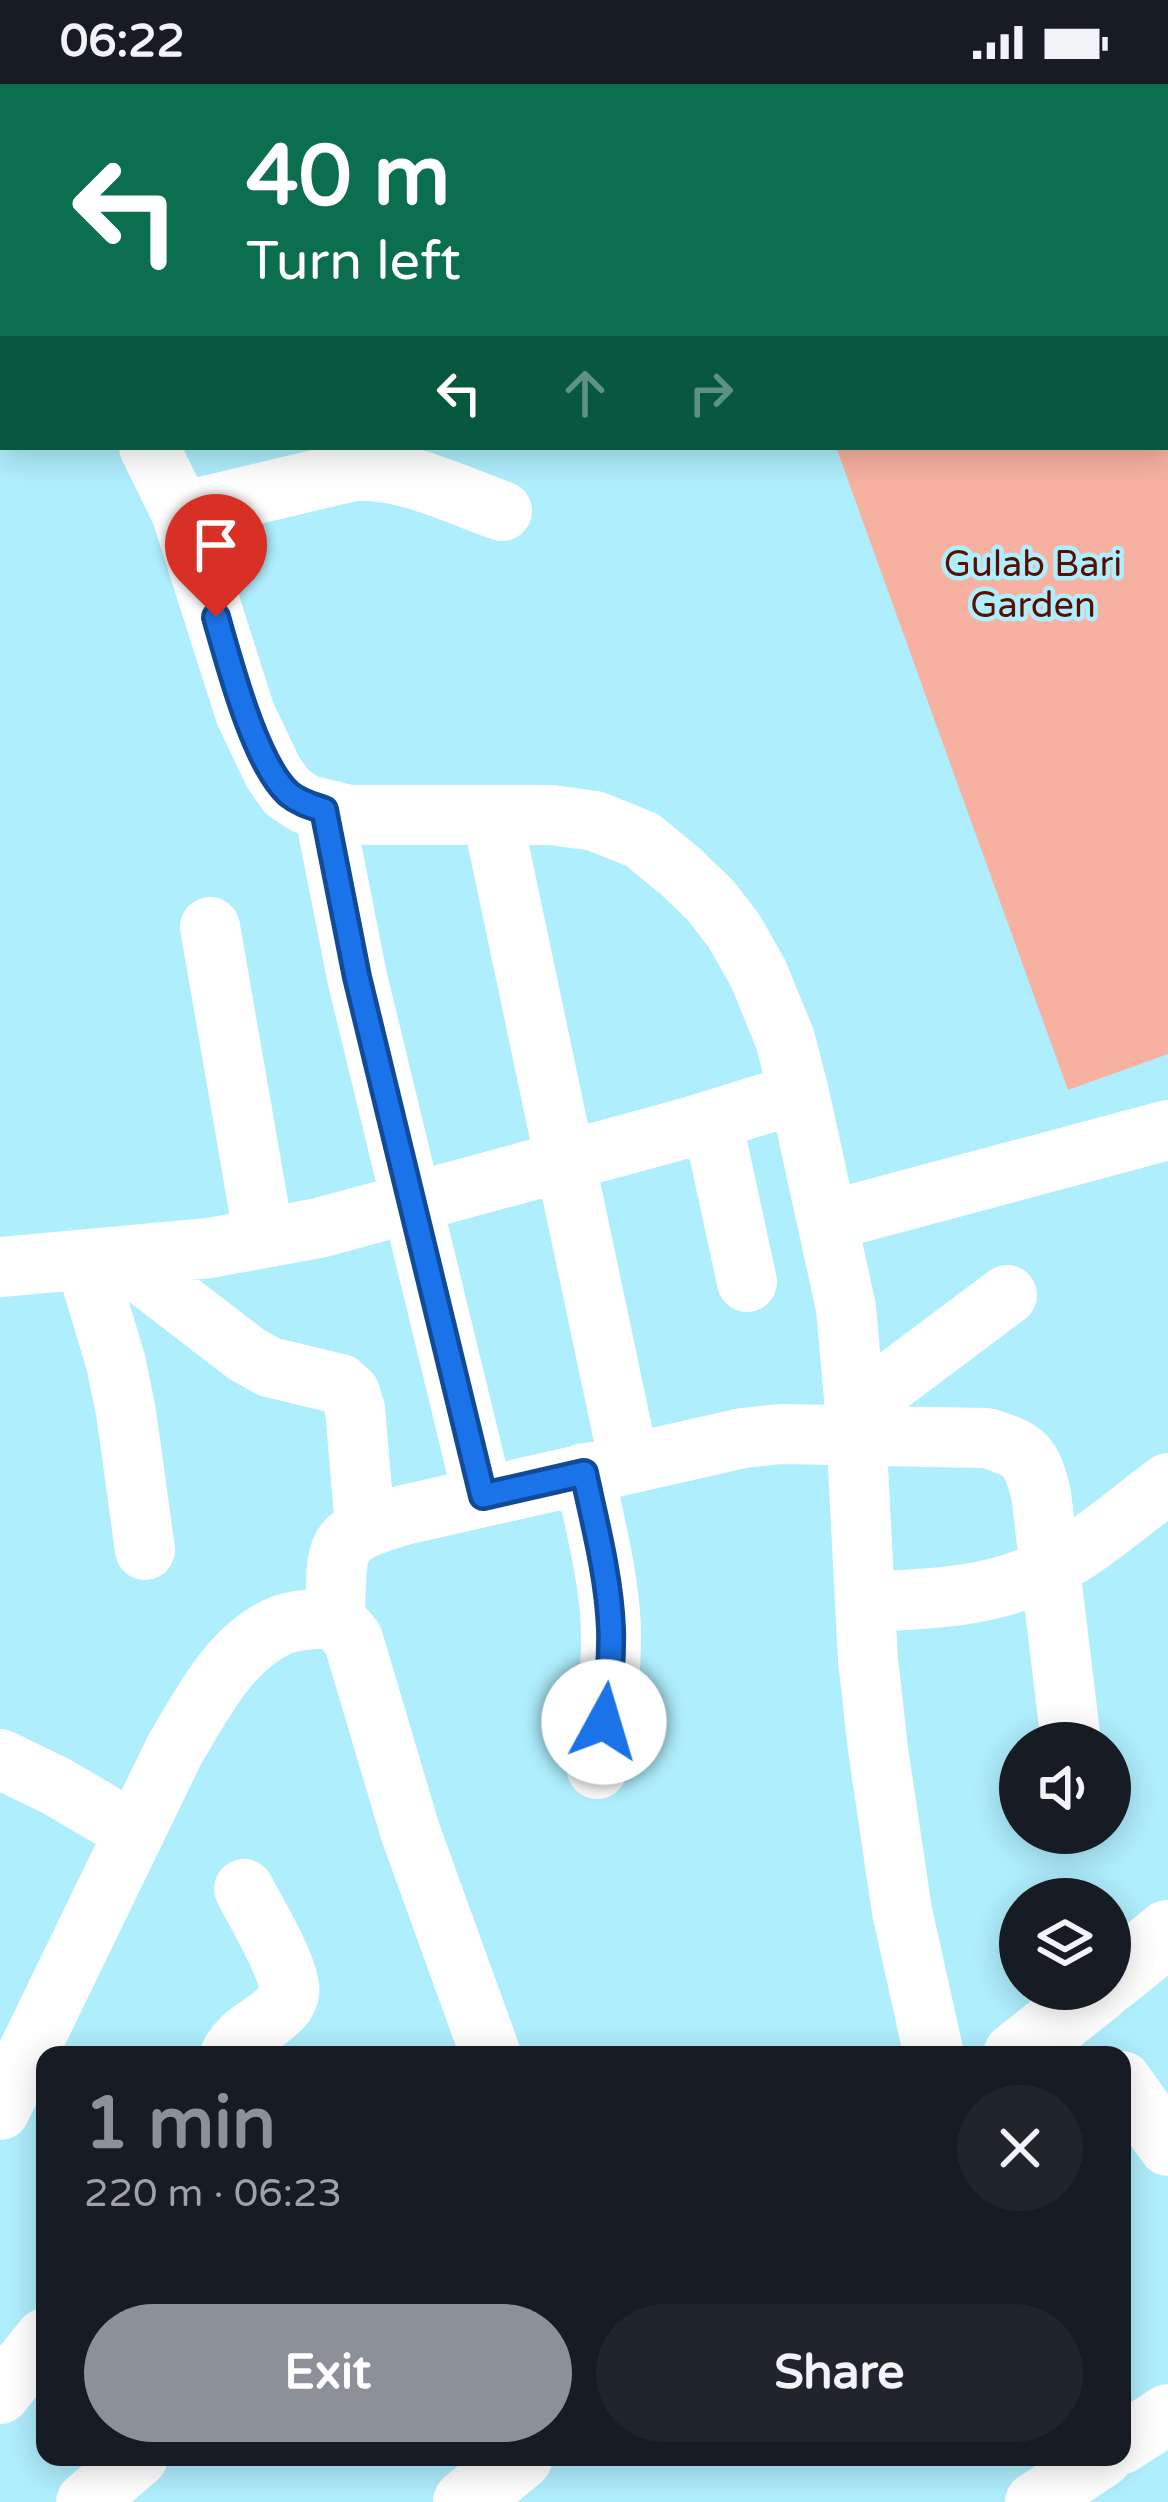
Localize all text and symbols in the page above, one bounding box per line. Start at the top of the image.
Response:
text: 06:22 [60,15,185,69]
text: 40 m [246,127,450,228]
icon: left [48,132,204,288]
text: Turn left [246,229,461,294]
icon: left [426,360,492,426]
icon: ahead [552,360,618,426]
icon: right [678,360,744,426]
pin [165,494,267,617]
icon: arrive [183,512,249,578]
park label: Gulab Bari Garden [944,543,1122,627]
position arrow [541,1659,667,1785]
map controls [999,1722,1131,2010]
button: sound [999,1722,1131,1854]
button: layers [999,1878,1131,2010]
text: 1 min [84,2081,276,2168]
button: close [957,2085,1083,2211]
text: 220 m · 06:23 [84,2170,342,2217]
button: Exit [84,2304,572,2442]
button: Share [596,2304,1083,2442]

